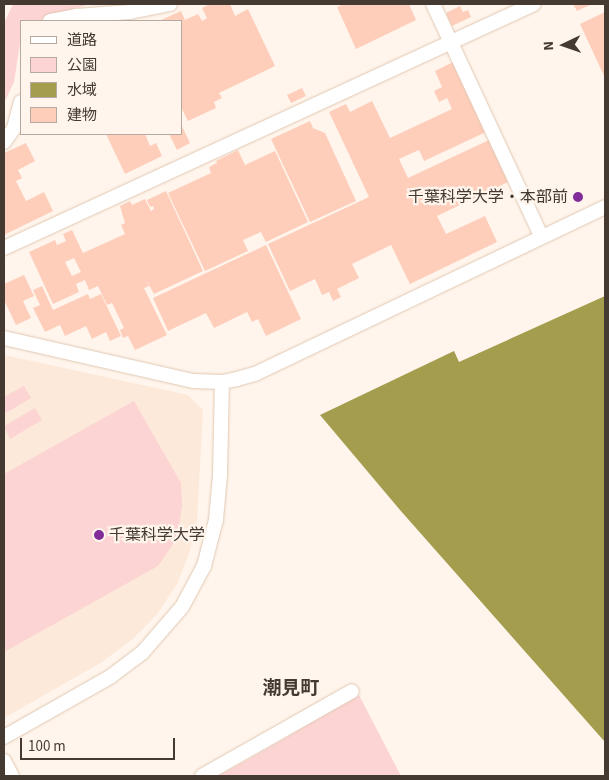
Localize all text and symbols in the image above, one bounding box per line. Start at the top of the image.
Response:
legend [20,20,182,135]
north arrow [539,20,589,70]
text: 道路 [67,30,97,51]
text: N [539,41,559,51]
text: 公園 [67,55,97,76]
text: 水域 [67,80,97,101]
text: 建物 [67,105,97,126]
place label: 千葉科学大学・本部前 [408,187,568,207]
marker: 千葉科学大学・本部前 [572,191,584,203]
place label: 千葉科学大学 [109,525,205,545]
marker: 千葉科学大学 [93,529,105,541]
district label: 潮見町 [263,678,319,700]
scale bar [22,728,178,760]
text: 100 m [28,736,66,757]

